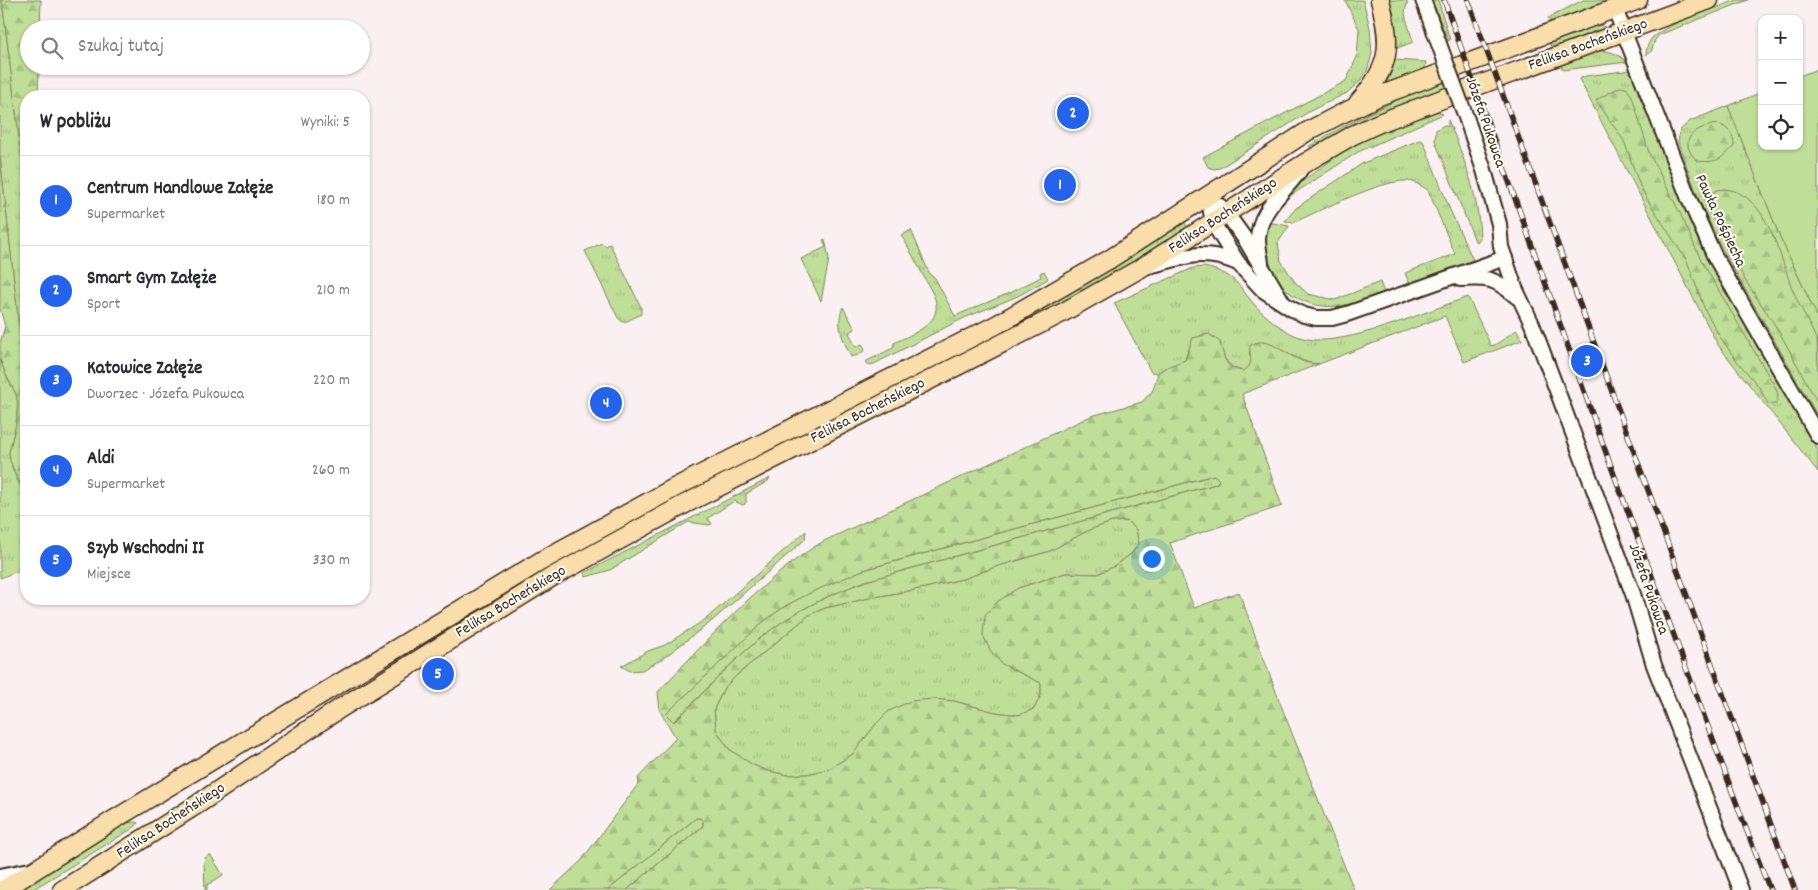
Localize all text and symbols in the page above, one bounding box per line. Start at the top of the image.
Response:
street label: Feliksa Bocheńskiego [1525,13,1651,77]
map controls [1758,15,1803,150]
button: + [1758,15,1803,60]
search box [20,20,370,75]
icon: search [38,34,66,62]
text: Szukaj tutaj [78,34,164,61]
button: − [1758,60,1803,105]
street label: Józefa Pukowca [1459,73,1511,171]
pin: 2 [1057,94,1089,132]
button: locate [1758,105,1803,150]
text: W pobliżu [40,108,111,138]
text: Wyniki: 5 [301,111,350,134]
pin: 1 [1044,166,1076,204]
street label: Pawła Pośpiecha [1688,171,1752,272]
street label: Feliksa Bocheńskiego [1164,172,1282,260]
text: Centrum Handlowe Załęże [87,176,273,203]
text: 1 [54,189,58,212]
text: 180 m [317,189,350,212]
text: Supermarket [87,203,165,226]
text: Smart Gym Załęże [87,266,217,293]
text: 2 [53,279,60,302]
text: 210 m [316,279,350,302]
text: Sport [87,293,120,316]
pin: 3 [1571,342,1603,380]
text: Katowice Załęże [87,356,202,383]
text: 3 [52,369,60,392]
text: 220 m [313,369,350,392]
street label: Feliksa Bocheńskiego [807,372,929,450]
text: Dworzec · Józefa Pukowca [87,383,244,406]
pin: 4 [590,384,622,422]
text: Aldi [87,446,114,473]
text: 4 [53,459,59,482]
text: 260 m [312,459,350,482]
text: Supermarket [87,473,165,496]
text: Szyb Wschodni II [87,536,204,563]
street label: Józefa Pukowca [1622,540,1674,638]
your location [1139,546,1165,572]
text: 5 [52,549,60,572]
text: 330 m [312,549,350,572]
street label: Feliksa Bocheńskiego [451,560,571,644]
text: Miejsce [87,563,131,586]
pin: 5 [422,655,454,693]
street label: Feliksa Bocheńskiego [112,777,230,865]

